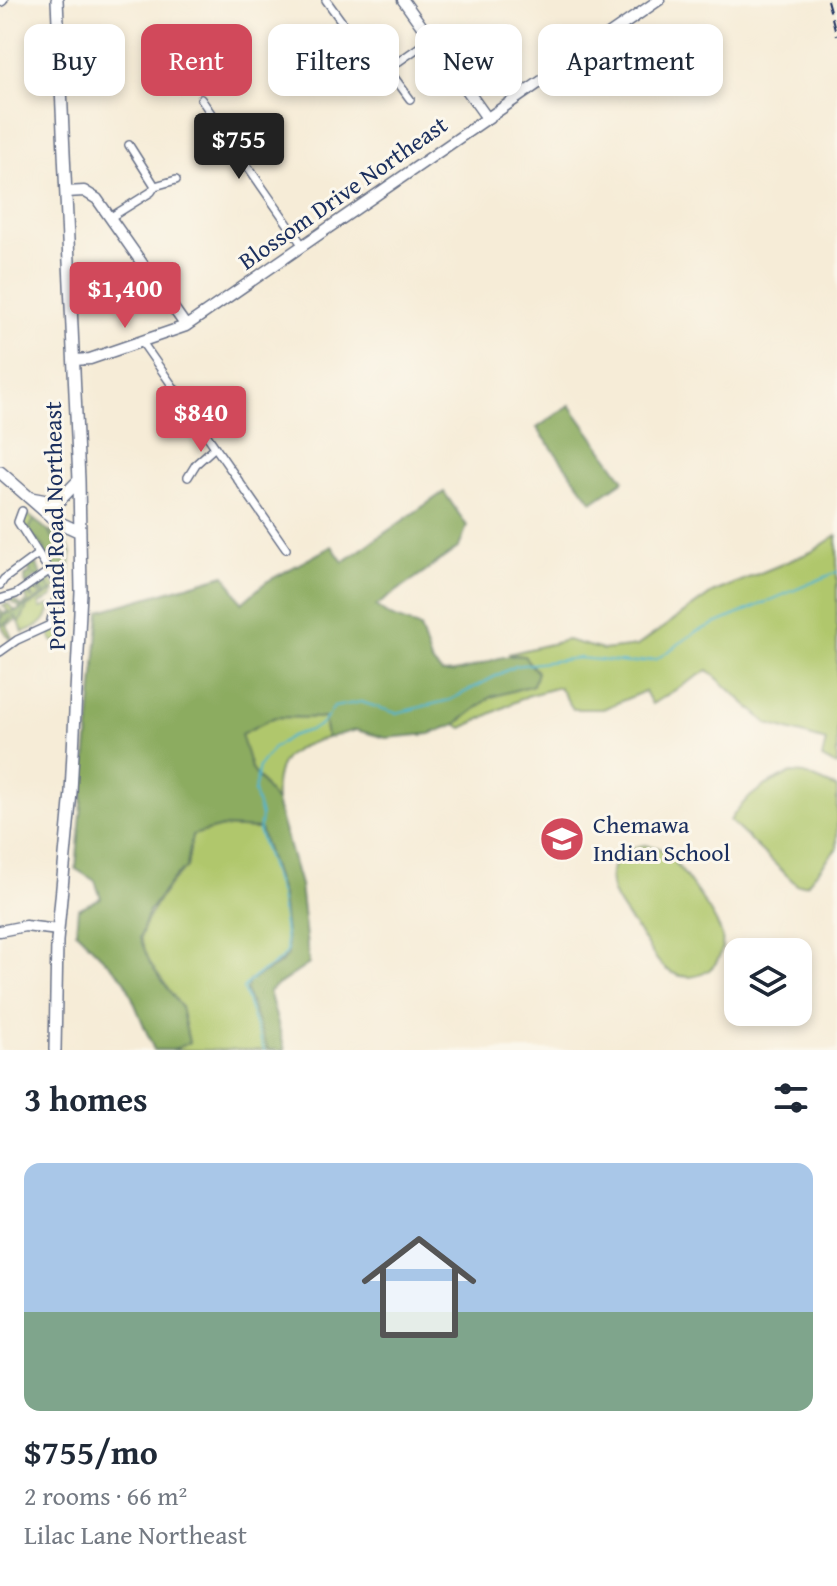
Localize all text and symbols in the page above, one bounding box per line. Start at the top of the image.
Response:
chip: Buy [24,24,125,96]
chip: Rent [141,24,252,96]
chip: Filters [268,24,399,96]
chip: New [415,24,522,96]
chip: Apartment [538,24,723,96]
street label: Blossom Drive Northeast [231,107,455,278]
pin: $755 [192,113,286,181]
text: $755 [212,119,266,158]
pin: $1,400 [60,262,190,330]
text: $1,400 [88,268,162,307]
pin: $840 [154,386,248,454]
text: $840 [174,392,228,431]
street label: Portland Road Northeast [35,401,74,651]
place label: Chemawa Indian School [593,807,730,870]
school or university icon: Chemawa Indian School [538,815,586,863]
map controls [724,938,812,1026]
button: layers [724,938,812,1026]
text: 3 homes [24,1074,148,1123]
icon: filters [769,1076,813,1120]
icon: home [347,1215,491,1359]
text: $755/mo [24,1427,158,1476]
text: 2 rooms · 66 m² [24,1476,187,1515]
text: Lilac Lane Northeast [24,1515,247,1554]

